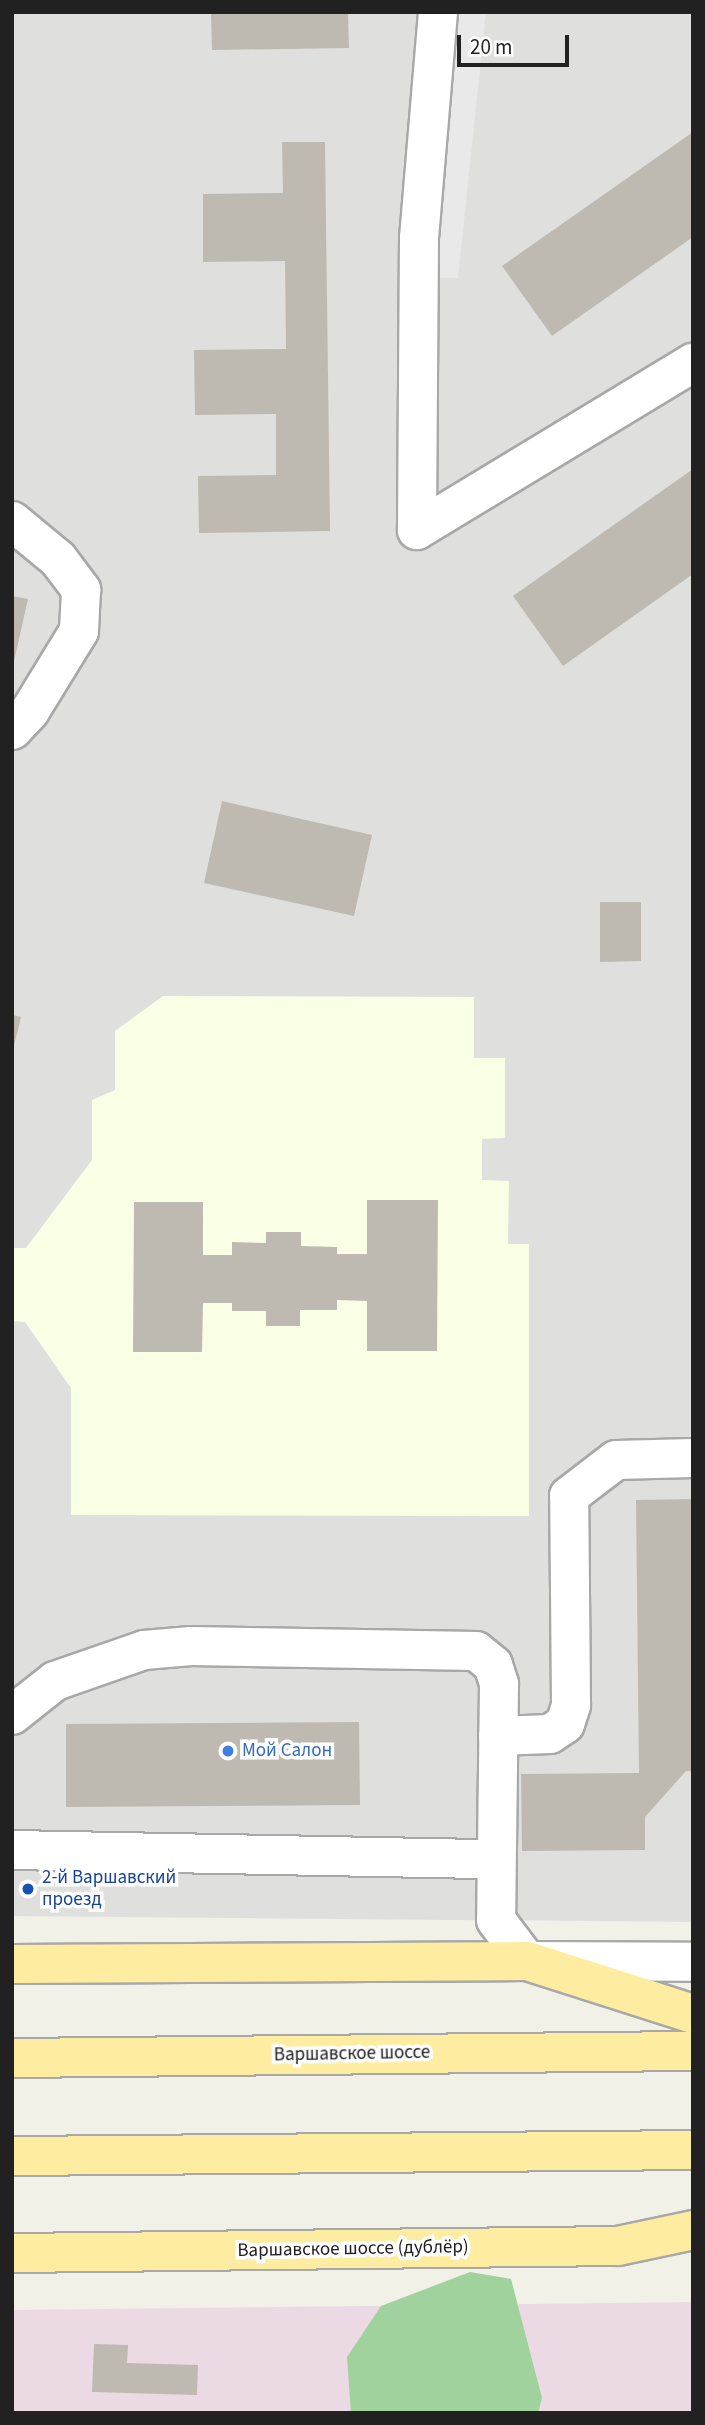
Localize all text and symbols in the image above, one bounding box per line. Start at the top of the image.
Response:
scale bar [460,21,572,65]
text: 20 m [470,32,512,62]
place label: Мой Салон [242,1740,332,1762]
marker: Мой Салон [220,1743,236,1759]
place label: 2-й Варшавский проезд [42,1867,176,1911]
marker: 2-й Варшавский проезд [20,1881,36,1897]
street label: Варшавское шоссе [274,2041,430,2067]
street label: Варшавское шоссе (дублёр) [237,2236,469,2262]

